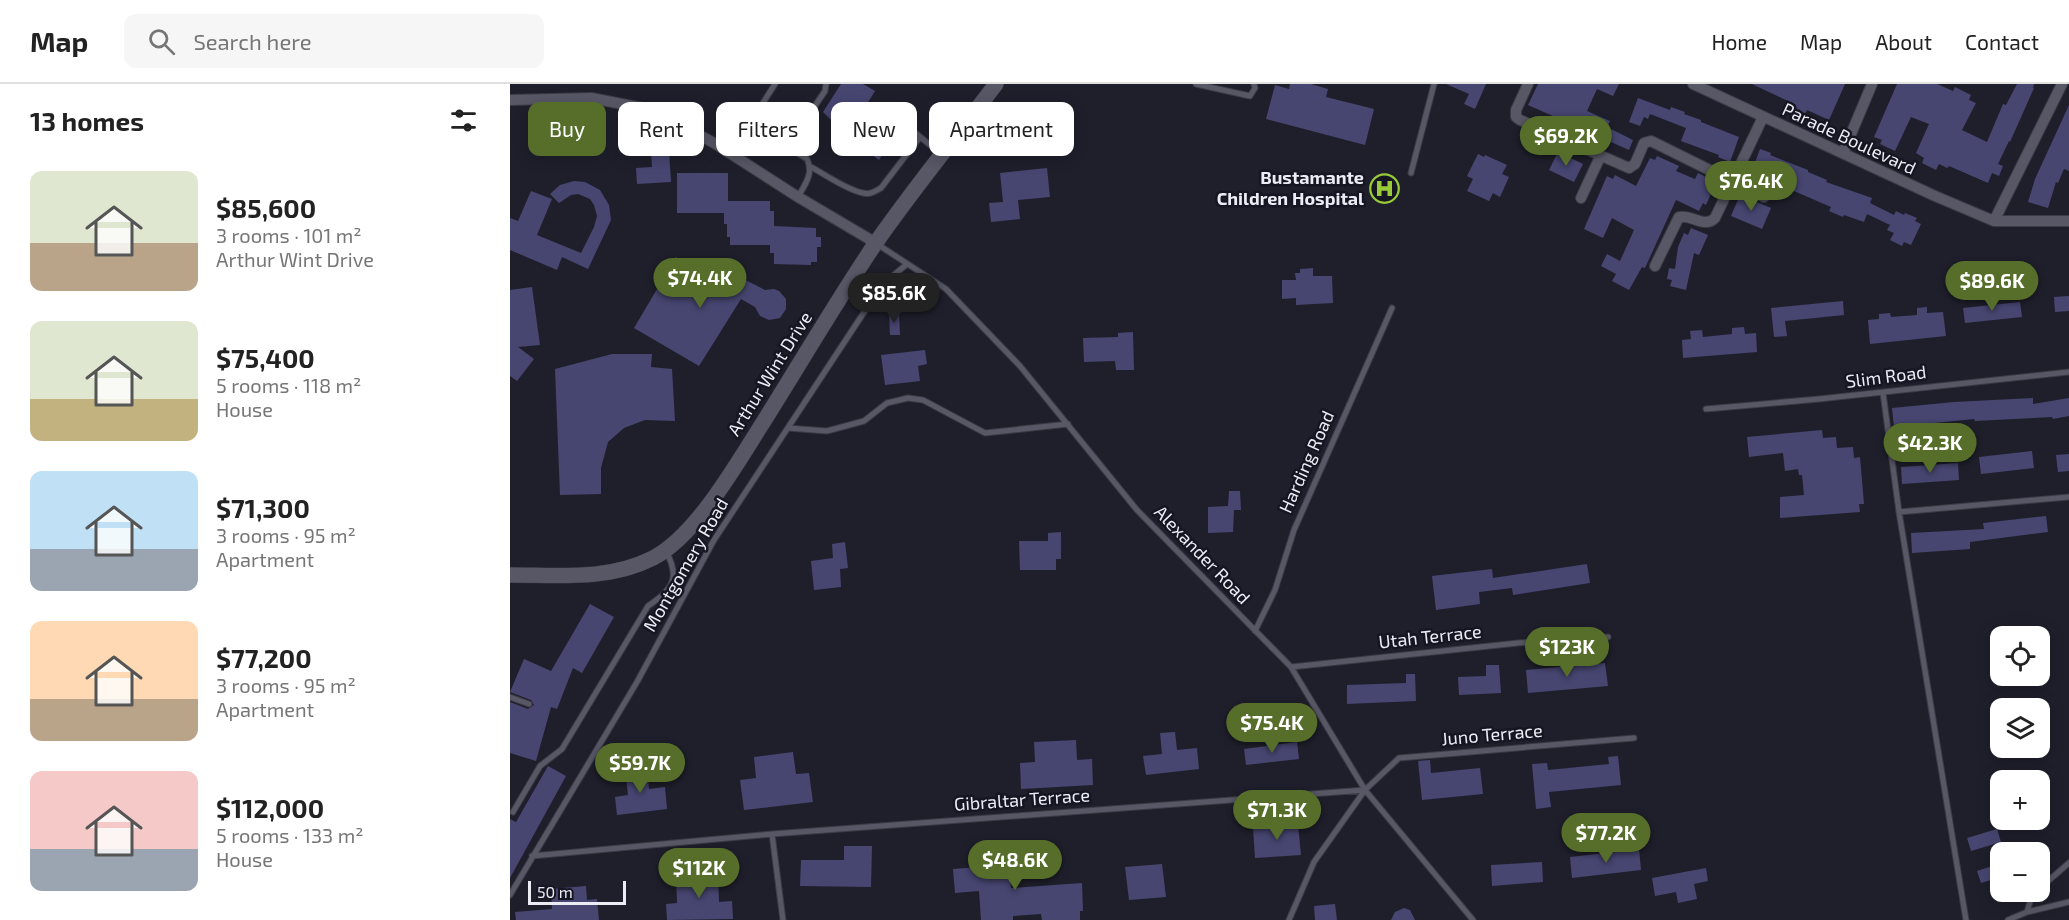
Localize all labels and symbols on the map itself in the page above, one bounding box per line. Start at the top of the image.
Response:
street label: Parade Boulevard [1779,98,1920,179]
pin: $69.2K [1517,116,1615,167]
pin: $76.4K [1702,161,1800,212]
place label: Bustamante Children Hospital [1217,166,1364,209]
hospital icon: Bustamante Children Hospital [1369,172,1401,204]
pin: $74.4K [651,258,749,309]
pin: $89.6K [1943,261,2041,312]
pin: $85.6K [845,273,943,324]
street label: Arthur Wint Drive [722,307,816,440]
street label: Slim Road [1844,360,1927,392]
street label: Harding Road [1274,407,1338,516]
pin: $42.3K [1881,423,1979,474]
street label: Montgomery Road [638,494,732,635]
street label: Alexander Road [1150,501,1255,608]
street label: Utah Terrace [1377,620,1483,652]
pin: $123K [1525,627,1609,678]
pin: $75.4K [1223,703,1321,754]
street label: Juno Terrace [1440,719,1543,749]
pin: $59.7K [591,743,689,794]
street label: Gibraltar Terrace [953,783,1091,815]
pin: $71.3K [1228,790,1326,841]
pin: $77.2K [1557,813,1655,864]
pin: $48.6K [966,840,1064,891]
pin: $112K [657,848,741,899]
scale bar [528,878,626,906]

